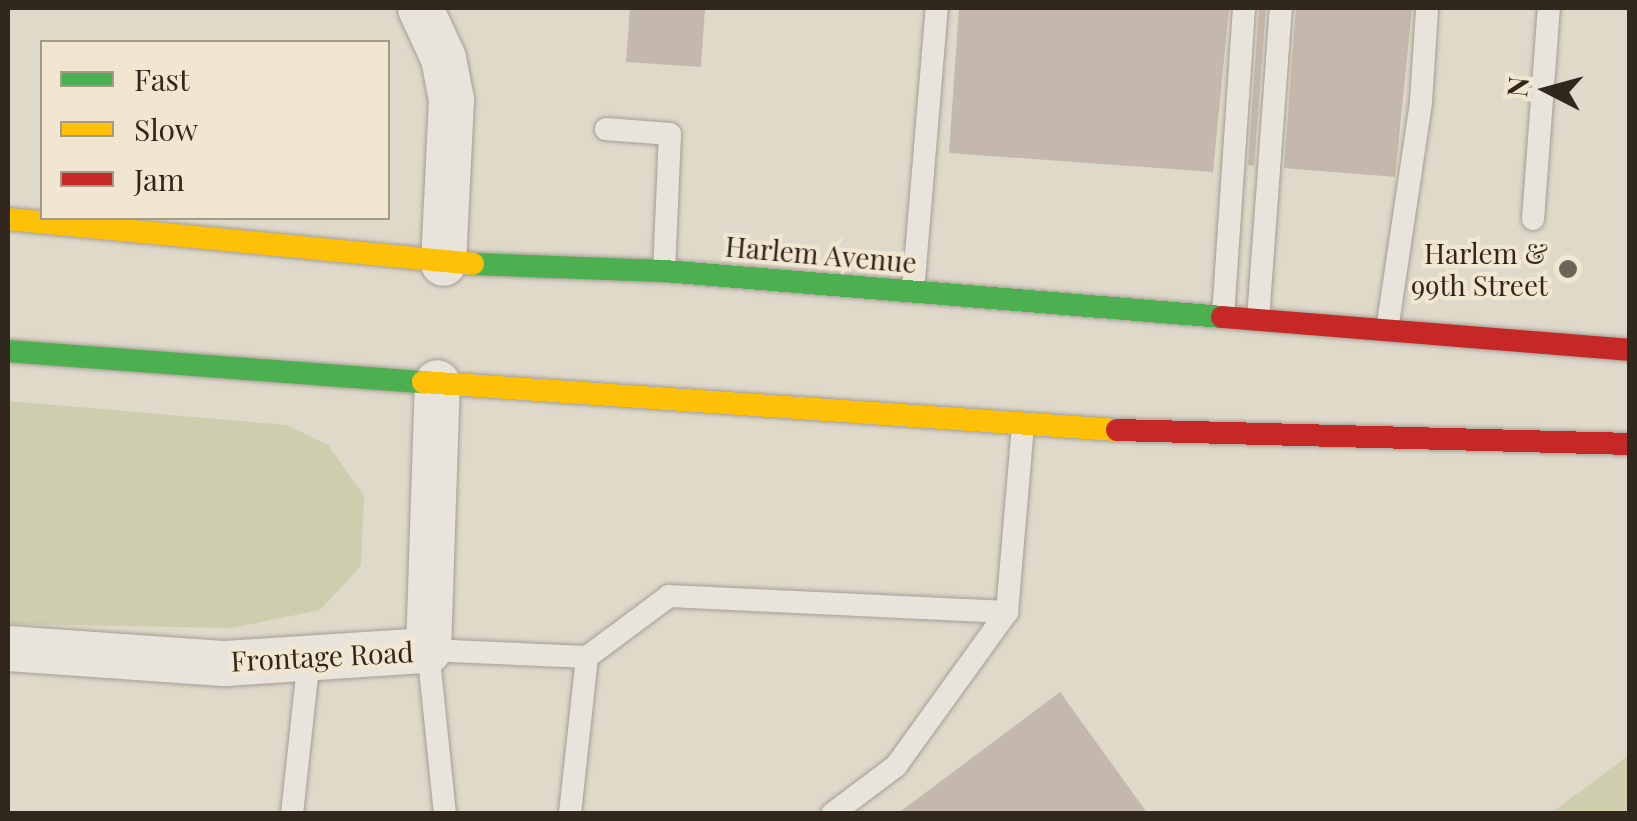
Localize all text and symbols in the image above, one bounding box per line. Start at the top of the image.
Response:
legend [40,40,390,220]
north arrow [1497,40,1597,140]
text: Fast [134,59,190,99]
text: N [1497,75,1536,99]
text: Slow [134,109,198,149]
text: Jam [134,159,185,199]
street label: Harlem Avenue [723,229,919,279]
place label: Harlem & 99th Street [1411,236,1548,302]
marker: Harlem & 99th Street [1557,258,1579,280]
street label: Frontage Road [230,634,414,678]

